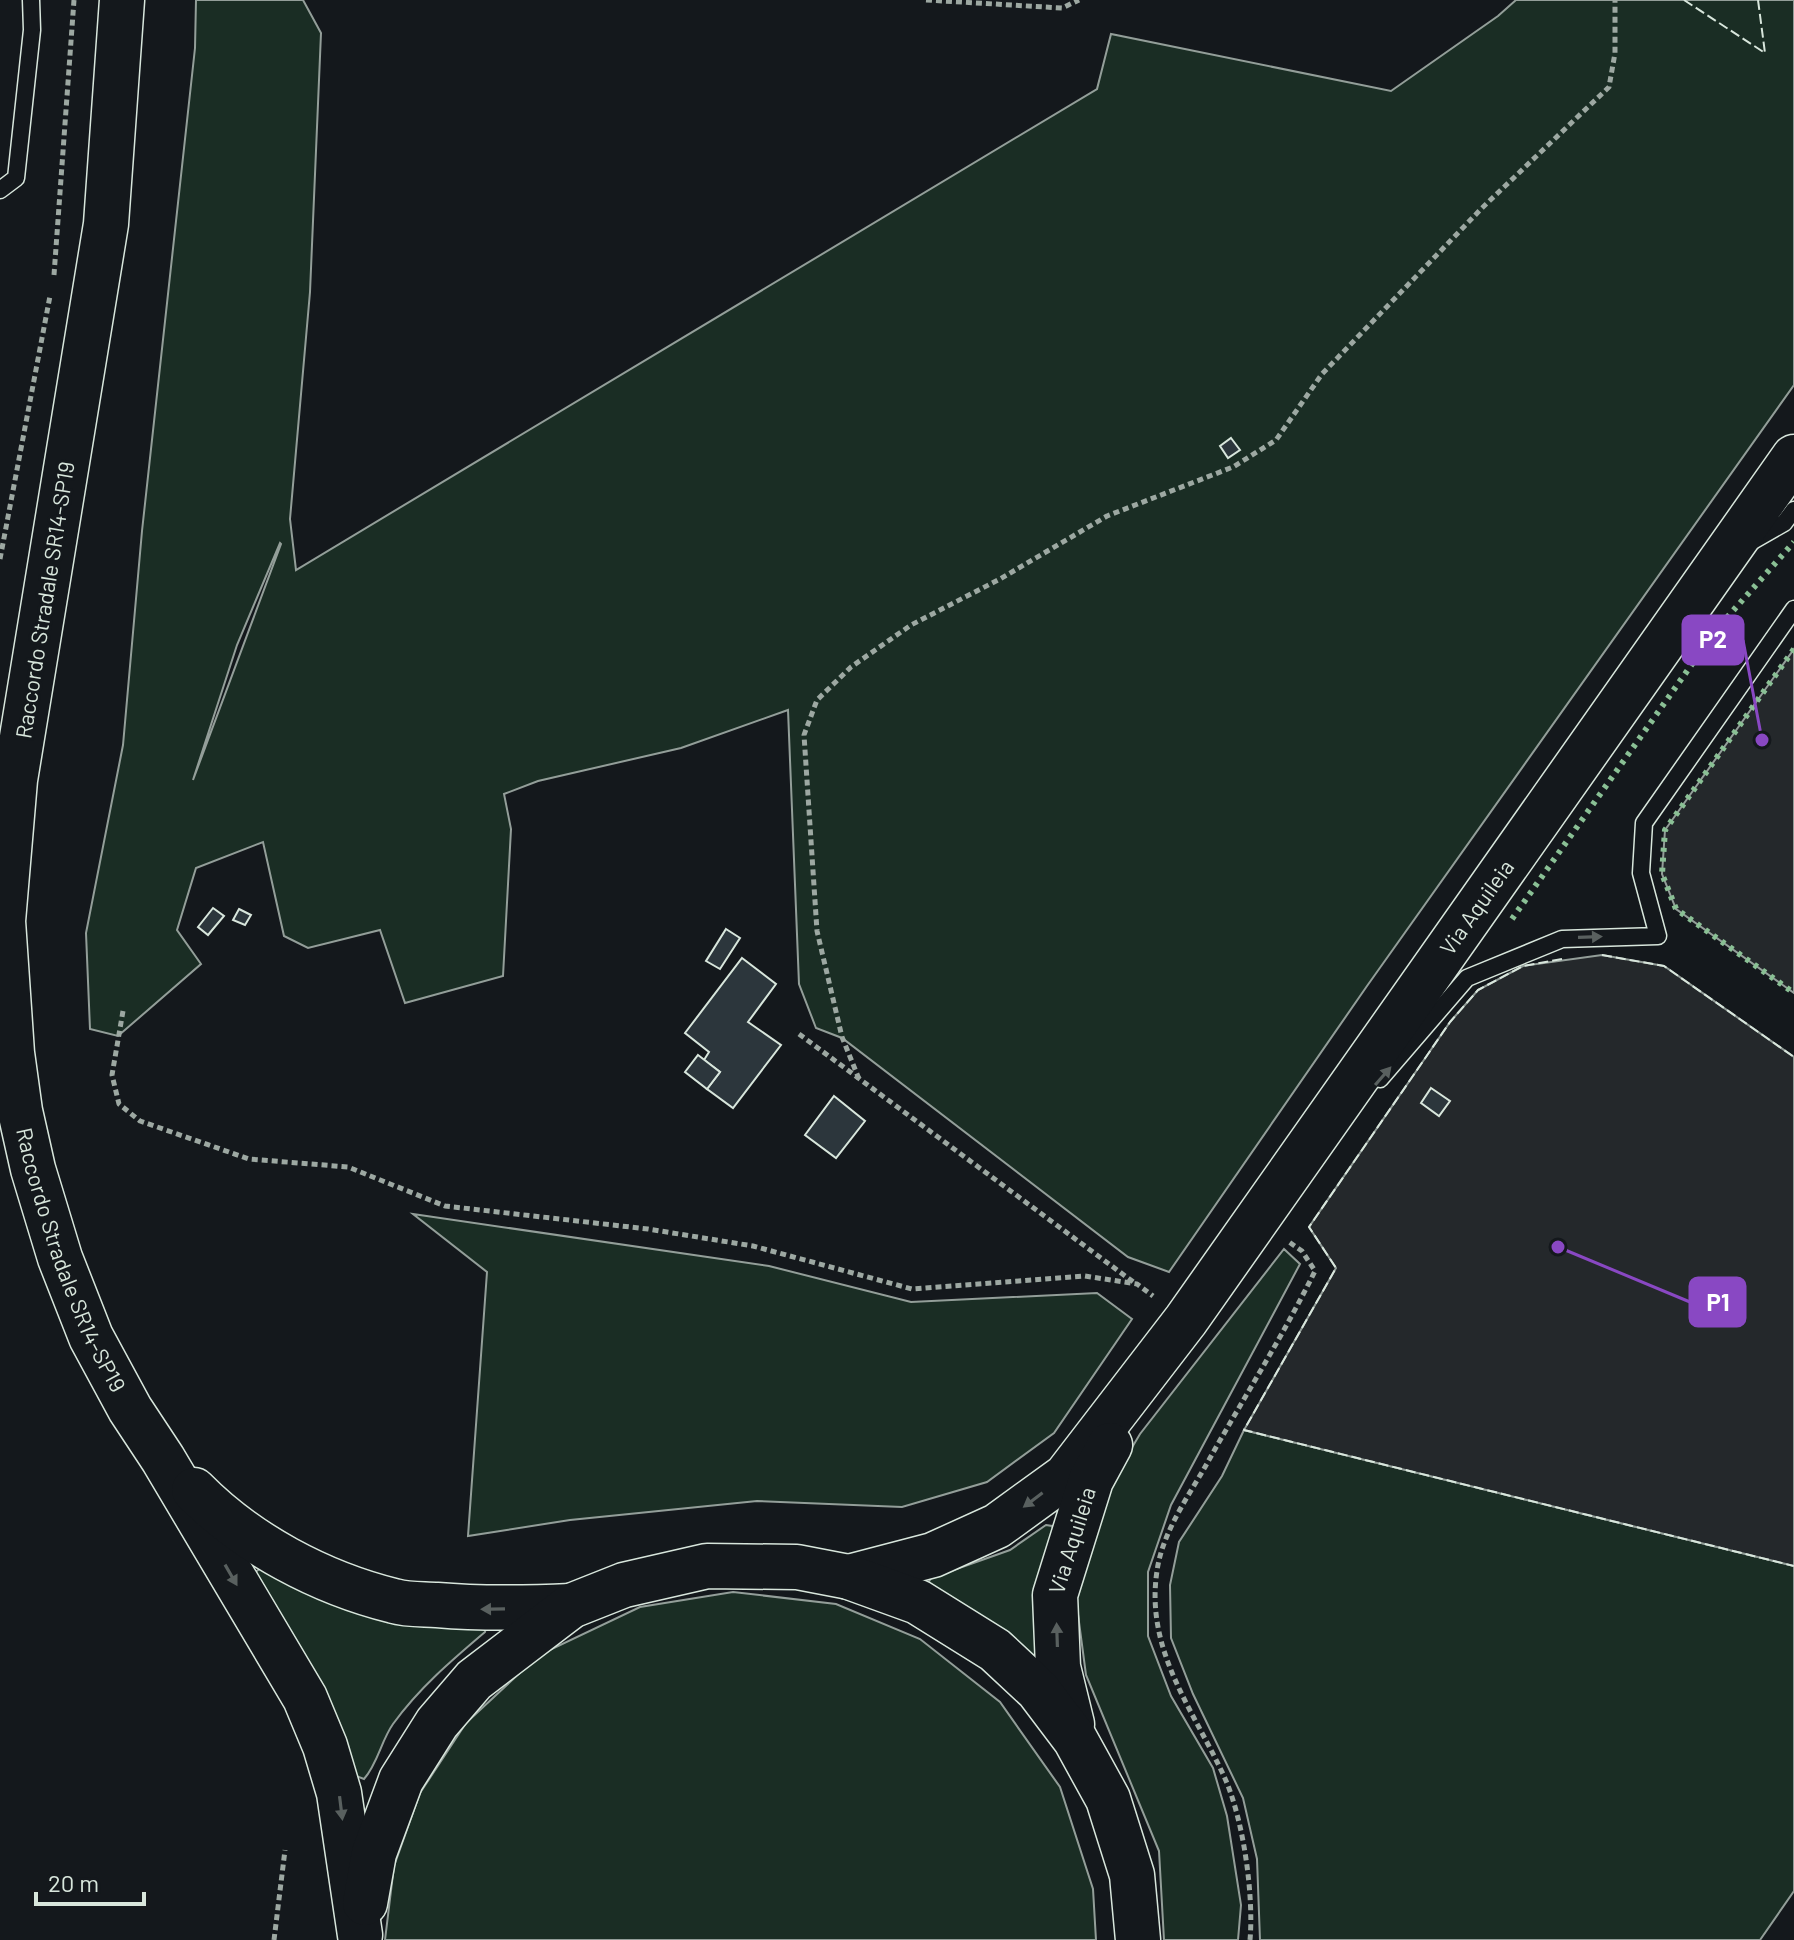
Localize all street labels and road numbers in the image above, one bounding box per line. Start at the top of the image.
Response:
street label: Raccordo Stradale SR14-SP19 [9,459,79,740]
street label: Via Aquileia [1434,854,1518,959]
street label: Raccordo Stradale SR14-SP19 [12,1125,132,1396]
street label: Via Aquileia [1042,1484,1100,1597]

